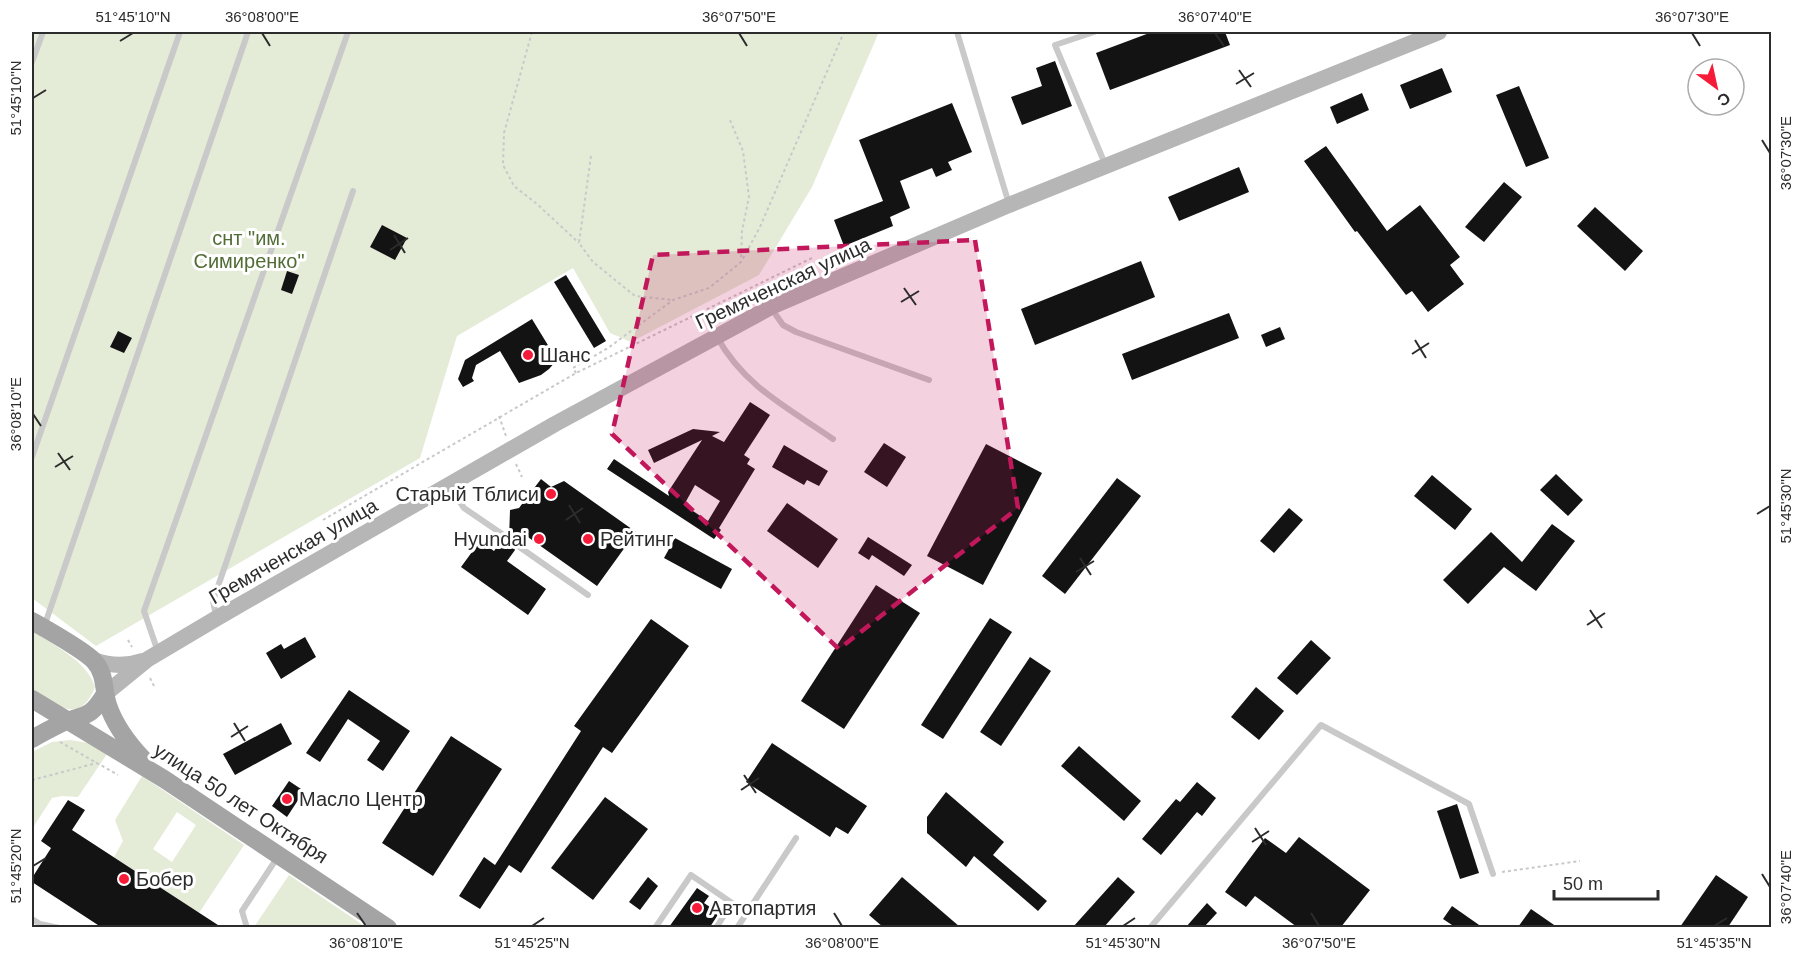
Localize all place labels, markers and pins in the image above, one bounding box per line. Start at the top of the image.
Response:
place label: Шанс [540,344,591,366]
marker: Шанс [521,348,535,362]
place label: Старый Тблиси [395,483,539,505]
marker: Старый Тблиси [544,487,558,501]
place label: Hyundai [454,528,527,550]
place label: Рейтинг [600,528,673,550]
marker: Hyundai [532,532,546,546]
marker: Рейтинг [581,532,595,546]
place label: Масло Центр [299,788,423,810]
marker: Масло Центр [280,792,294,806]
place label: Бобер [136,868,194,890]
marker: Бобер [117,872,131,886]
place label: Автопартия [709,897,816,919]
marker: Автопартия [690,901,704,915]

